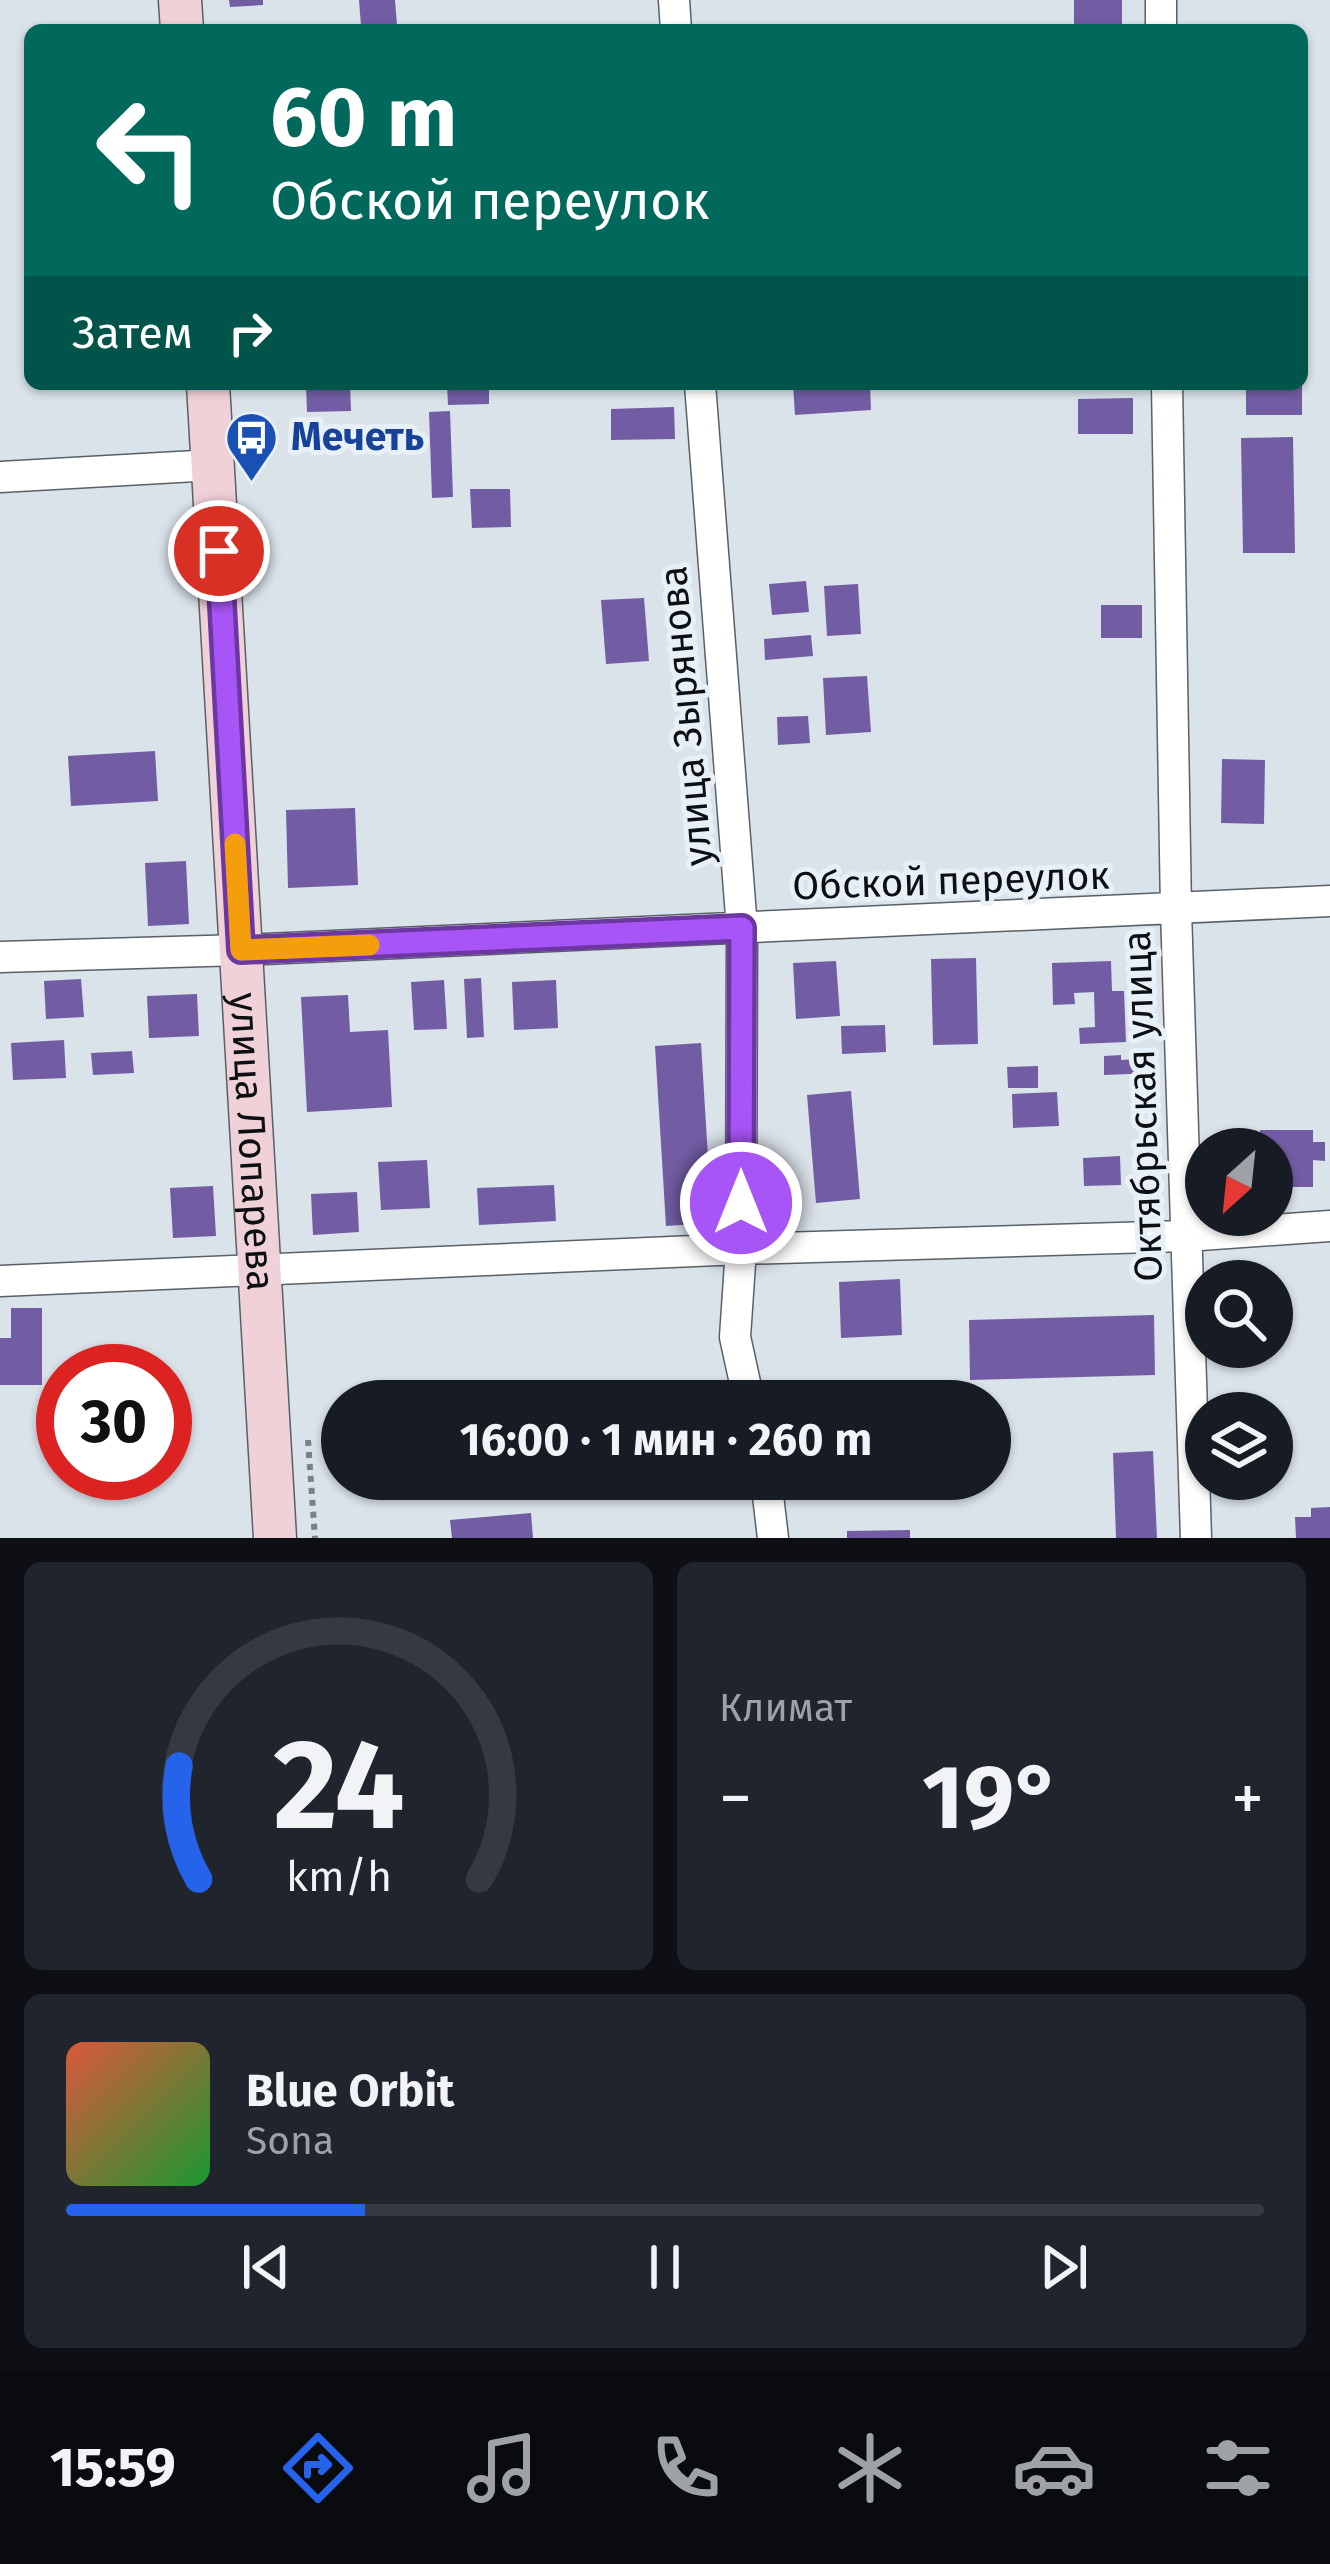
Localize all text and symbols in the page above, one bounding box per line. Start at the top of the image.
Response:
text: 60 m [270,67,457,168]
icon: left [72,72,228,228]
text: Обской переулок [270,169,709,233]
icon: right [217,300,283,366]
text: Затем [72,306,193,360]
bus stop icon: Мечеть [224,409,280,483]
place label: Мечеть [291,414,424,460]
pin [168,500,270,602]
icon: arrive [186,518,252,584]
street label: улица Зырянова [650,564,722,868]
street label: Обской переулок [792,852,1110,910]
street label: Октябрьская улица [1114,930,1172,1282]
street label: улица Лопарева [220,991,284,1292]
north arrow [1185,1128,1293,1236]
map controls [1185,1128,1293,1500]
position arrow [678,1140,804,1266]
button: search [1185,1260,1293,1368]
speed limit sign: 30 [36,1344,192,1500]
button: layers [1185,1392,1293,1500]
text: 16:00 · 1 мин · 260 m [460,1413,872,1467]
text: Климат [719,1685,852,1731]
text: 24 [273,1711,404,1861]
text: 19° [922,1744,1061,1852]
text: − [719,1759,752,1838]
text: + [1231,1759,1264,1838]
text: km/h [285,1851,392,1902]
text: Blue Orbit [246,2064,454,2118]
text: Sona [246,2118,334,2164]
icon: previous [233,2234,299,2300]
icon: pause [632,2234,698,2300]
icon: next [1031,2234,1097,2300]
icon: directions [276,2426,360,2510]
icon: music [460,2426,544,2510]
icon: phone [644,2426,728,2510]
icon: climate [828,2426,912,2510]
icon: car [1012,2426,1096,2510]
icon: filters [1196,2426,1280,2510]
text: 15:59 [50,2436,176,2500]

